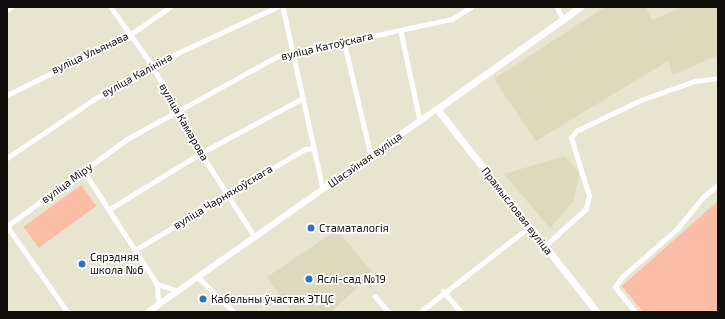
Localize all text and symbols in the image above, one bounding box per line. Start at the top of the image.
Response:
street label: вуліца Ульянава [49,29,131,77]
street label: вуліца Катоўскага [280,29,374,63]
street label: вуліца Калініна [99,50,175,100]
street label: вуліца Камарова [156,81,212,163]
street label: Шасэйная вуліца [325,129,405,191]
street label: вуліца Міру [39,160,95,206]
street label: вуліца Чарняхоўскага [171,162,275,232]
street label: Прамысловая вуліца [479,165,555,257]
place label: Стаматалогія [319,221,389,235]
marker: Стаматалогія [306,223,316,233]
place label: Сярэдняя школа №6 [90,251,144,277]
marker: Сярэдняя школа №6 [77,259,87,269]
place label: Яслі-сад №19 [317,272,386,286]
marker: Яслі-сад №19 [304,274,314,284]
place label: Кабельны ўчастак ЭТЦС [211,292,334,306]
marker: Кабельны ўчастак ЭТЦС [198,294,208,304]

